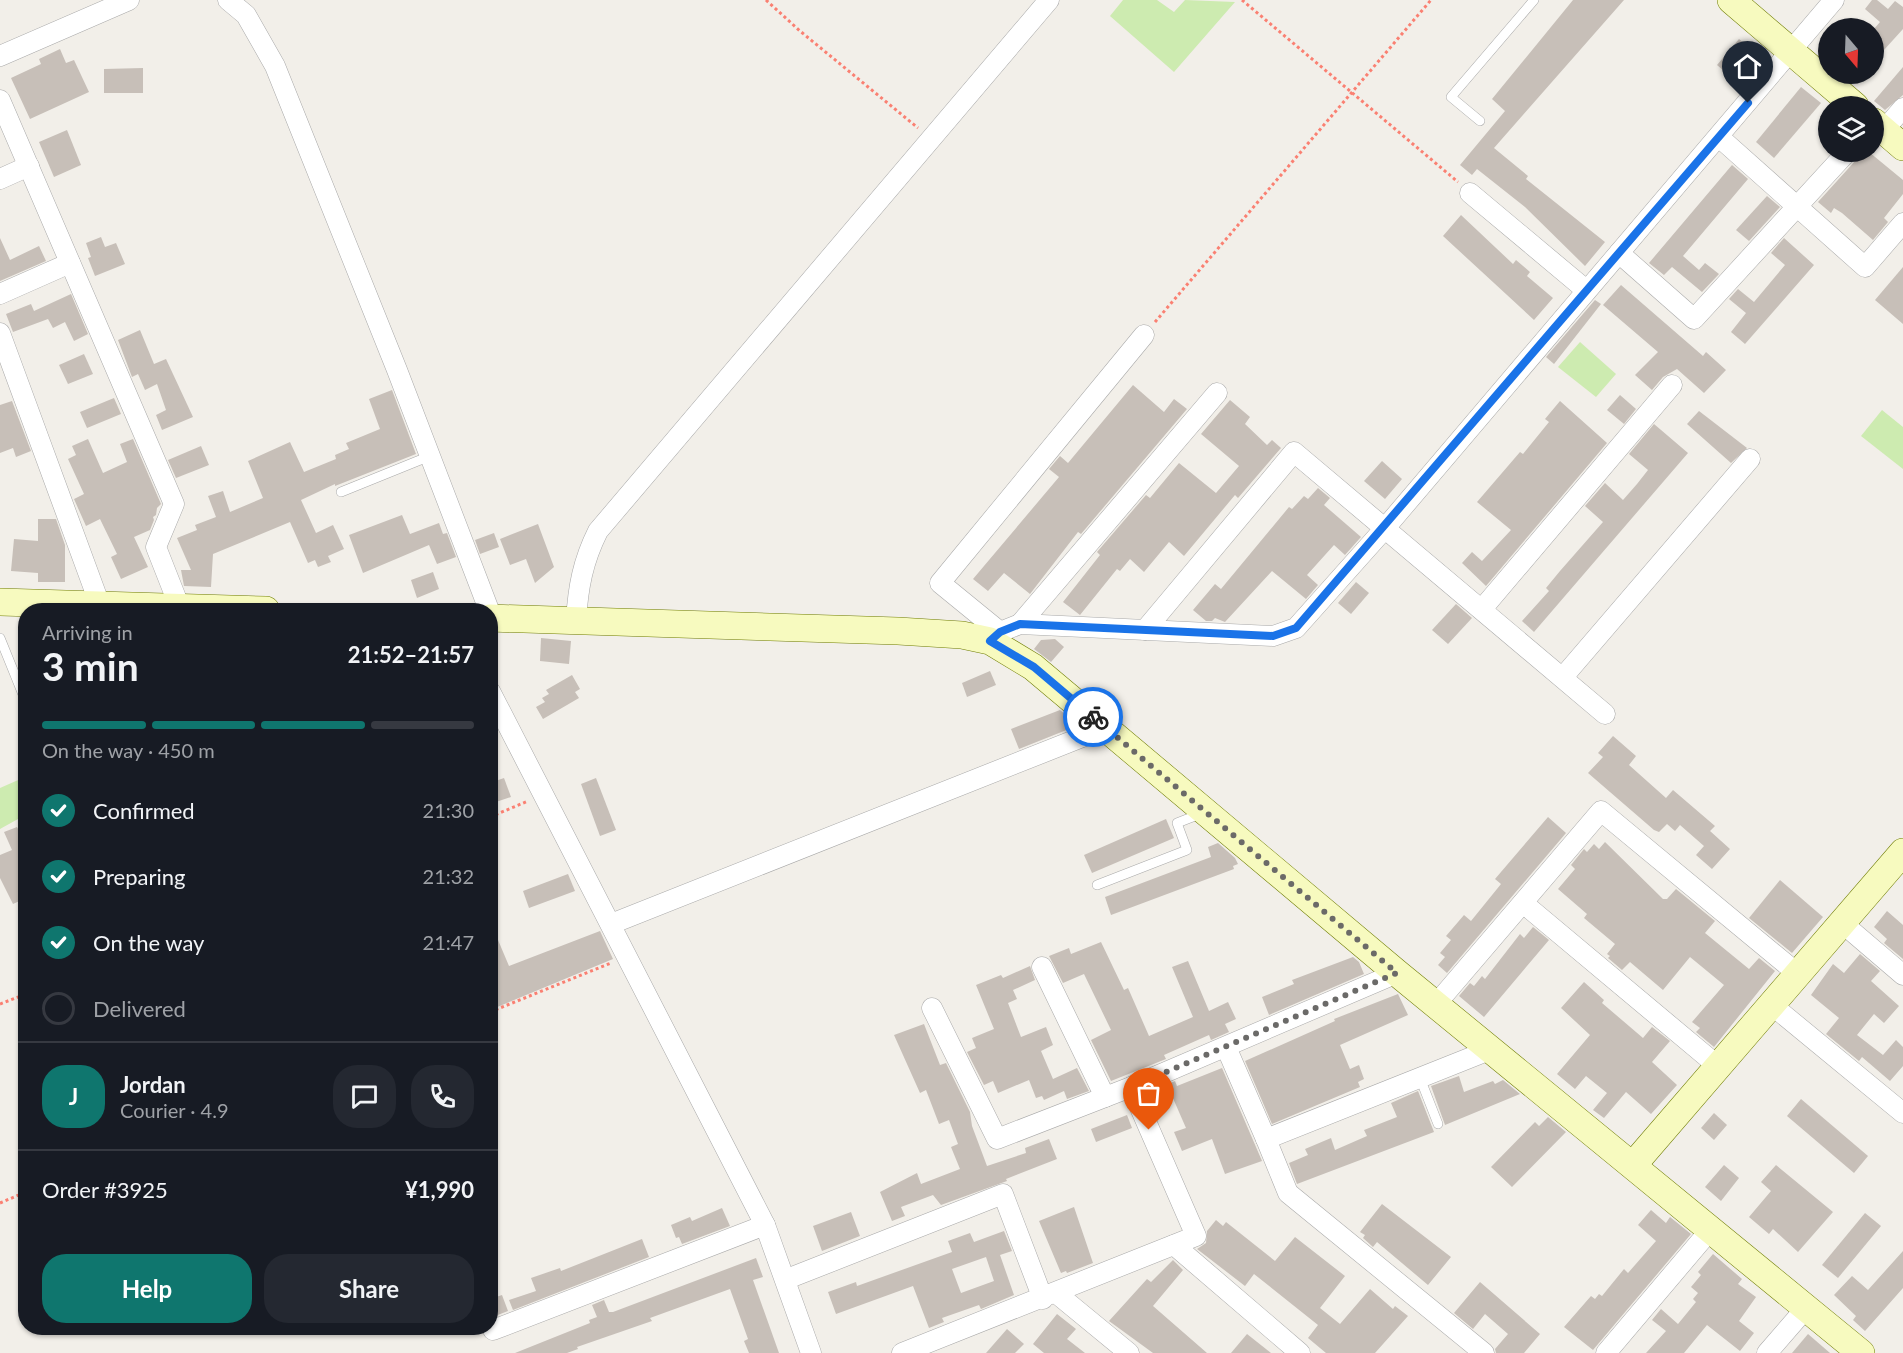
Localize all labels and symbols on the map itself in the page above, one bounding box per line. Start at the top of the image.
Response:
north arrow [1818,18,1884,84]
pin [1722,41,1773,103]
courier [1063,687,1123,747]
pin [1123,1068,1174,1130]

